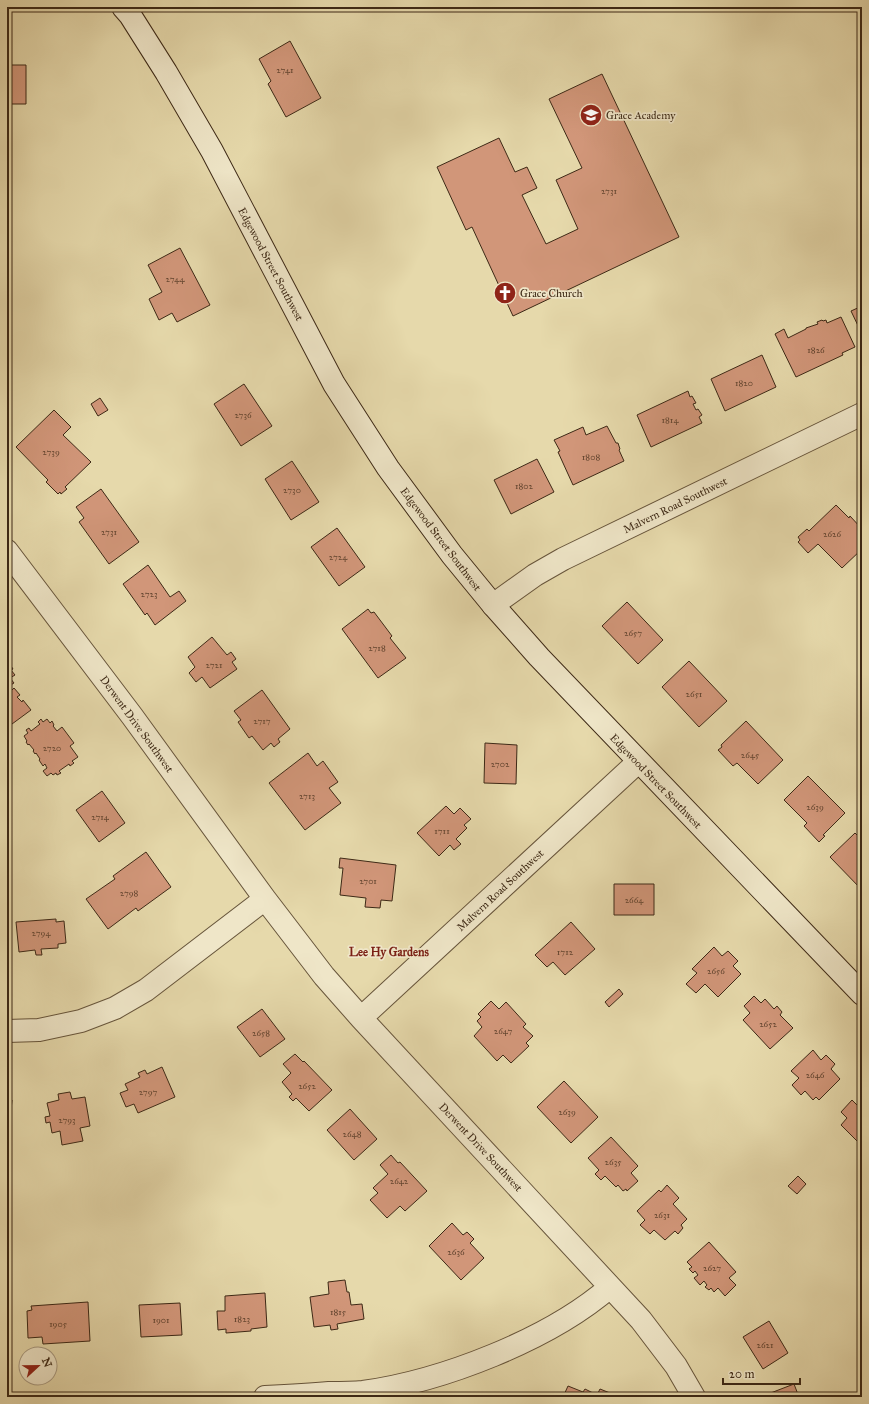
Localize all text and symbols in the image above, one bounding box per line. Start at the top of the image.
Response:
house number: 2741 [276,64,294,75]
school or university icon: Grace Academy [578,102,604,128]
place label: Grace Academy [606,109,676,122]
house number: 2731 [601,185,618,196]
street label: Edgewood Street Southwest [235,205,306,323]
house number: 2744 [166,273,185,284]
church icon: Grace Church [492,280,518,306]
place label: Grace Church [520,287,583,300]
house number: 1826 [807,344,825,355]
house number: 1820 [735,377,753,388]
house number: 2736 [234,409,252,420]
house number: 1814 [662,414,679,425]
house number: 2739 [42,446,60,457]
house number: 1808 [582,451,600,462]
street label: Malvern Road Southwest [621,475,729,536]
house number: 1802 [515,480,534,491]
house number: 2730 [283,484,301,495]
street label: Edgewood Street Southwest [397,485,484,594]
house number: 2731 [101,526,118,537]
house number: 2626 [823,528,841,539]
house number: 2724 [329,551,348,562]
house number: 2723 [140,588,158,599]
house number: 2657 [624,627,642,638]
house number: 2718 [368,642,386,653]
house number: 2721 [206,659,223,670]
street label: Derwent Drive Southwest [97,673,176,775]
house number: 2651 [686,688,703,699]
house number: 2717 [253,715,271,726]
street label: Edgewood Street Southwest [607,731,704,831]
house number: 2720 [43,742,61,753]
house number: 2645 [741,749,760,760]
house number: 2702 [491,758,510,769]
house number: 2713 [299,790,315,801]
house number: 2639 [806,801,824,812]
house number: 2714 [91,811,110,822]
house number: 1711 [434,825,450,836]
street label: Malvern Road Southwest [454,847,547,934]
house number: 2701 [359,875,377,886]
house number: 2798 [120,887,139,898]
house number: 2664 [625,894,644,905]
house number: 2794 [32,927,51,938]
district label: Lee Hy Gardens [349,945,430,960]
house number: 1712 [557,946,574,957]
house number: 2656 [707,965,725,976]
house number: 2652 [759,1018,777,1029]
house number: 2647 [494,1025,512,1036]
house number: 2658 [252,1027,270,1038]
house number: 2646 [806,1069,825,1080]
house number: 2652 [298,1080,316,1091]
house number: 2797 [139,1086,158,1097]
street label: Derwent Drive Southwest [436,1100,525,1194]
house number: 2639 [558,1106,576,1117]
house number: 2793 [58,1114,76,1125]
house number: 2648 [343,1128,362,1139]
house number: 2635 [605,1156,622,1167]
house number: 2642 [390,1175,409,1186]
house number: 2631 [654,1209,671,1220]
house number: 2636 [447,1246,465,1257]
house number: 2627 [703,1262,721,1273]
house number: 1815 [330,1306,347,1317]
house number: 1823 [234,1313,251,1324]
house number: 1901 [152,1314,170,1325]
house number: 1905 [49,1318,68,1329]
house number: 2621 [756,1339,774,1350]
north arrow [18,1346,58,1386]
text: N [39,1356,55,1370]
scale bar [723,1360,800,1386]
text: 20 m [729,1367,755,1381]

